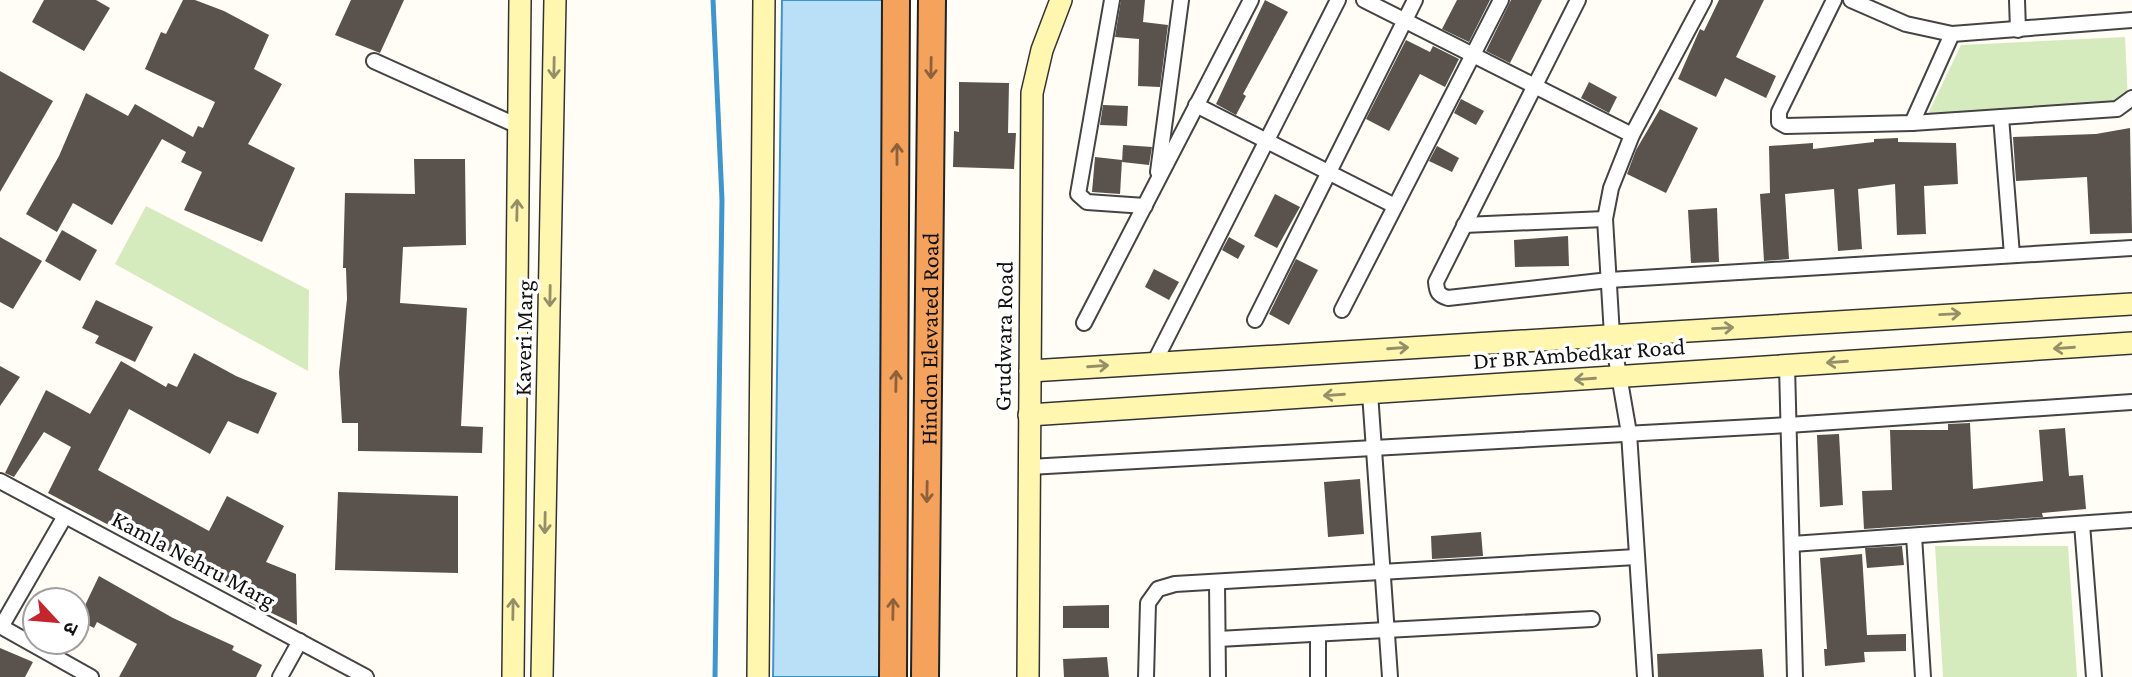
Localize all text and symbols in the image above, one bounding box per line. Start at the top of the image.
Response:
one-way arrow [547,56,561,79]
one-way arrow [924,56,938,79]
one-way arrow [890,143,904,166]
one-way arrow [510,199,524,222]
street label: Hindon Elevated Road [914,232,943,446]
street label: Grudwara Road [988,260,1018,411]
street label: Kaveri Marg [508,279,538,396]
one-way arrow [543,284,556,307]
one-way arrow [1939,308,1962,321]
one-way arrow [1712,321,1734,334]
street label: Dr BR Ambedkar Road [1472,332,1686,374]
one-way arrow [1387,341,1409,354]
one-way arrow [2053,341,2076,354]
one-way arrow [1826,356,1849,369]
one-way arrow [1086,360,1109,373]
one-way arrow [889,370,903,393]
one-way arrow [1574,372,1597,385]
one-way arrow [1323,389,1346,402]
one-way arrow [920,480,933,503]
street label: Kamla Nehru Marg [108,504,281,614]
one-way arrow [538,511,552,534]
north arrow [21,586,91,656]
one-way arrow [506,598,520,621]
one-way arrow [887,598,900,621]
text: उ [59,619,83,639]

